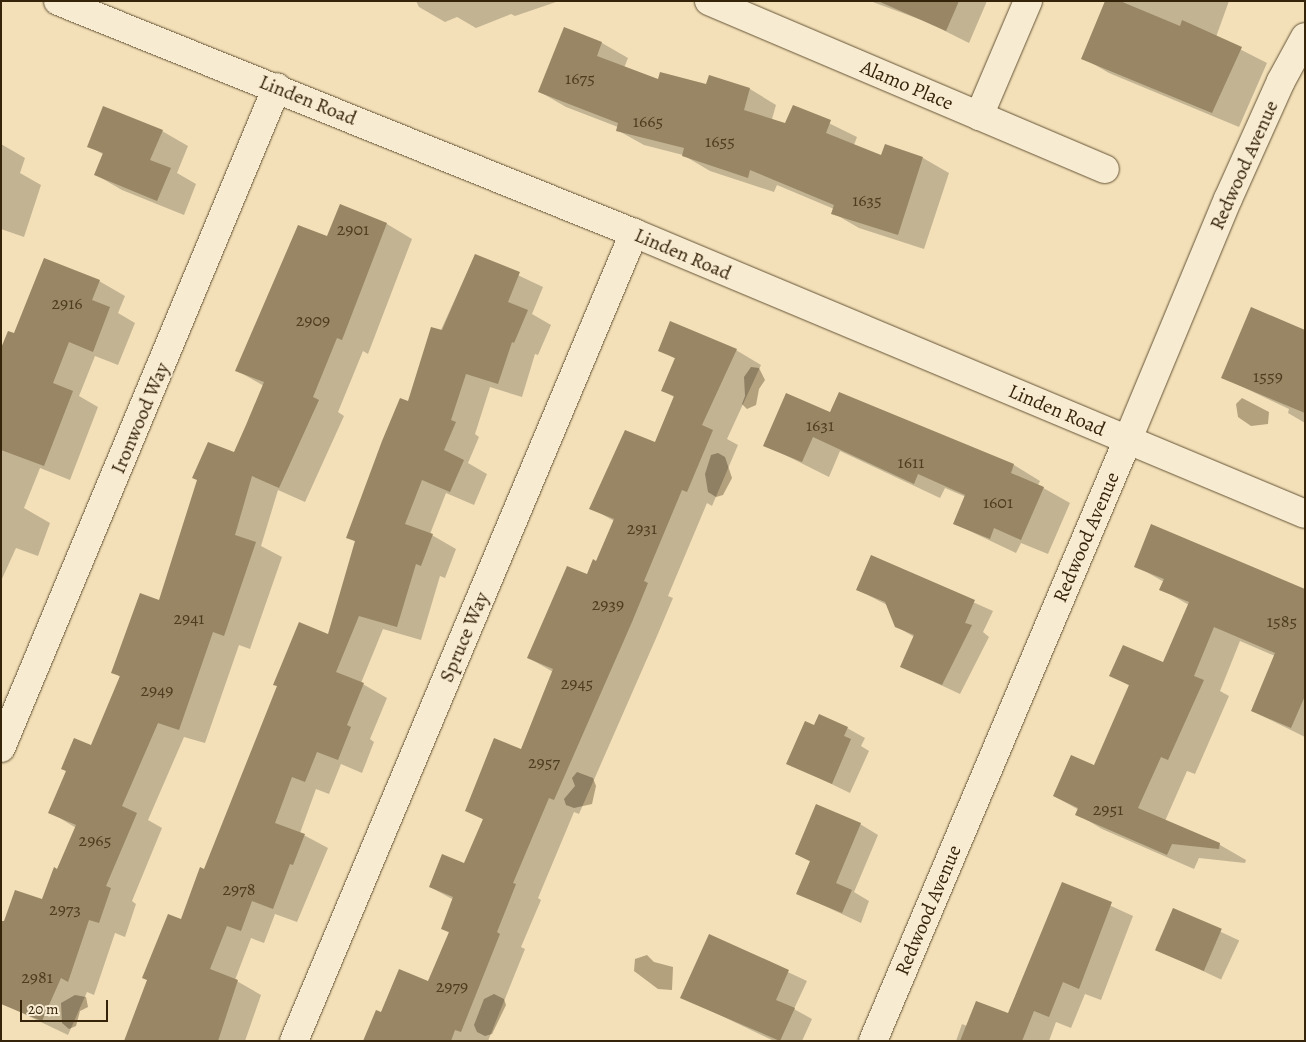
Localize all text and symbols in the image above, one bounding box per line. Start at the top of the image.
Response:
street label: Alamo Place [857,55,957,115]
house number: 1675 [565,67,595,89]
street label: Linden Road [256,70,360,130]
street label: Redwood Avenue [1205,96,1283,234]
house number: 1665 [633,110,663,132]
house number: 1655 [705,130,735,152]
house number: 1635 [852,189,882,211]
house number: 2901 [337,218,369,240]
street label: Linden Road [631,223,735,285]
house number: 2916 [51,292,83,314]
house number: 2909 [296,309,330,331]
street label: Ironwood Way [106,359,174,477]
house number: 1559 [1253,365,1283,387]
street label: Linden Road [1005,379,1109,441]
house number: 1631 [806,414,834,436]
house number: 1611 [898,451,924,473]
street label: Redwood Avenue [1048,468,1124,606]
house number: 1601 [983,491,1013,513]
house number: 2931 [627,517,657,539]
street label: Spruce Way [434,588,494,686]
house number: 2939 [592,593,624,615]
house number: 2941 [173,607,205,629]
house number: 1585 [1267,610,1297,632]
house number: 2945 [561,672,593,694]
house number: 2949 [140,679,174,701]
house number: 2957 [528,751,560,773]
house number: 2951 [1093,798,1123,820]
house number: 2965 [79,829,111,851]
street label: Redwood Avenue [890,841,966,979]
house number: 2978 [222,878,256,900]
house number: 2973 [49,898,81,920]
house number: 2981 [21,966,53,988]
house number: 2979 [436,975,468,997]
scale bar [22,990,110,1022]
text: 20 m [28,999,59,1019]

